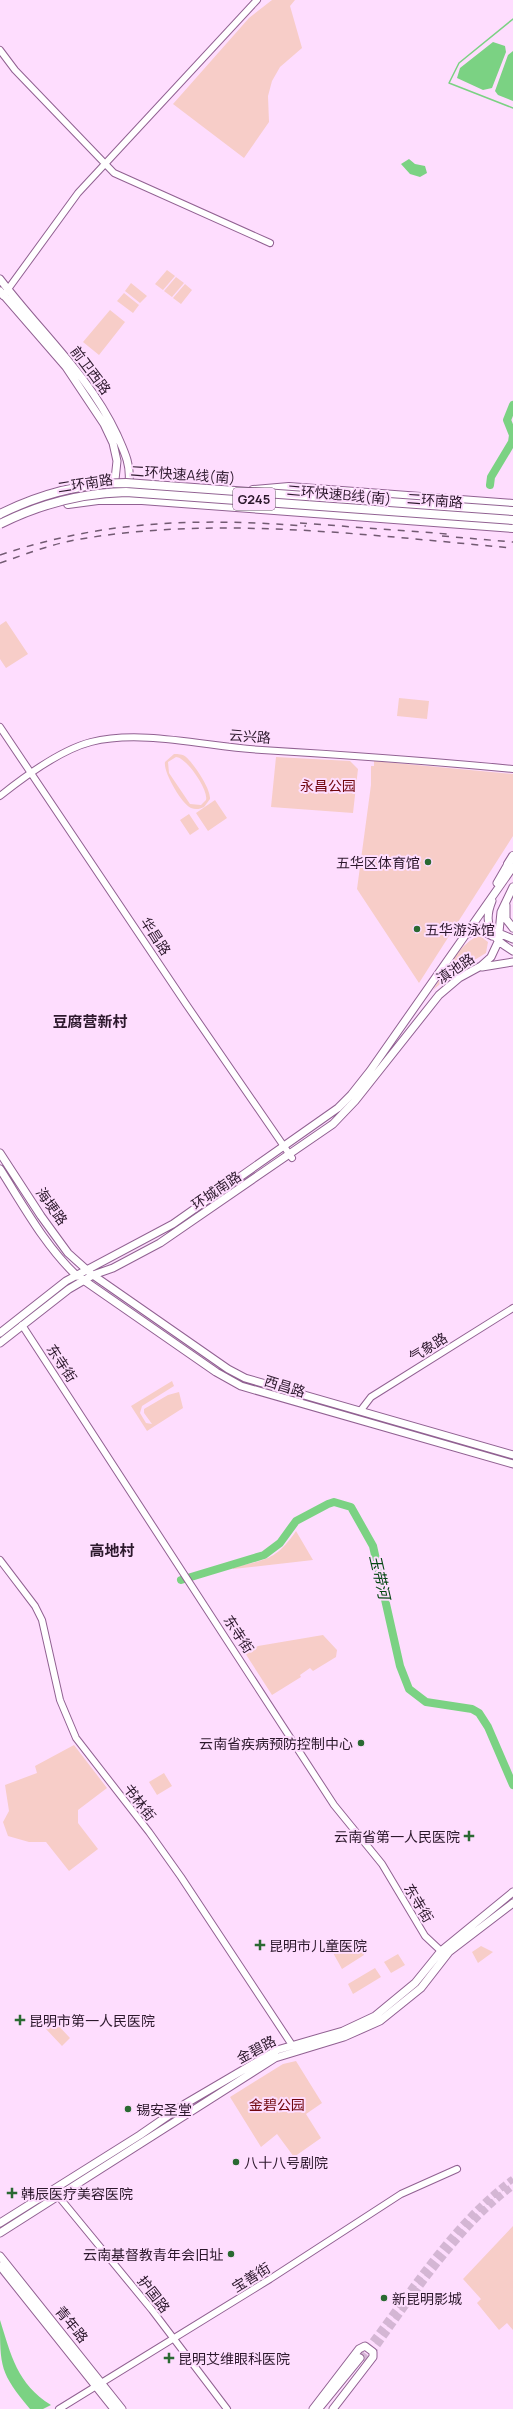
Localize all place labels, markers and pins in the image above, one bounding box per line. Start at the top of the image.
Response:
place label: 五华区体育馆 [336,853,420,872]
marker: 五华区体育馆 [423,857,433,867]
place label: 五华游泳馆 [425,920,495,939]
marker: 五华游泳馆 [412,924,422,934]
place label: 云南省疾病预防控制中心 [199,1734,353,1753]
marker: 云南省疾病预防控制中心 [356,1738,366,1748]
place label: 云南省第一人民医院 [334,1827,460,1846]
marker: 云南省第一人民医院 [463,1830,475,1842]
place label: 昆明市儿童医院 [269,1936,367,1955]
marker: 昆明市儿童医院 [254,1939,266,1951]
place label: 昆明市第一人民医院 [29,2011,155,2030]
marker: 昆明市第一人民医院 [14,2014,26,2026]
place label: 锡安圣堂 [136,2100,192,2119]
marker: 锡安圣堂 [123,2104,133,2114]
place label: 八十八号剧院 [244,2153,328,2172]
marker: 八十八号剧院 [231,2157,241,2167]
place label: 韩辰医疗美容医院 [21,2184,133,2203]
marker: 韩辰医疗美容医院 [6,2187,18,2199]
place label: 云南基督教青年会旧址 [83,2245,223,2264]
marker: 云南基督教青年会旧址 [226,2249,236,2259]
place label: 新昆明影城 [392,2289,462,2308]
marker: 新昆明影城 [379,2293,389,2303]
place label: 昆明艾维眼科医院 [178,2349,290,2368]
marker: 昆明艾维眼科医院 [163,2352,175,2364]

